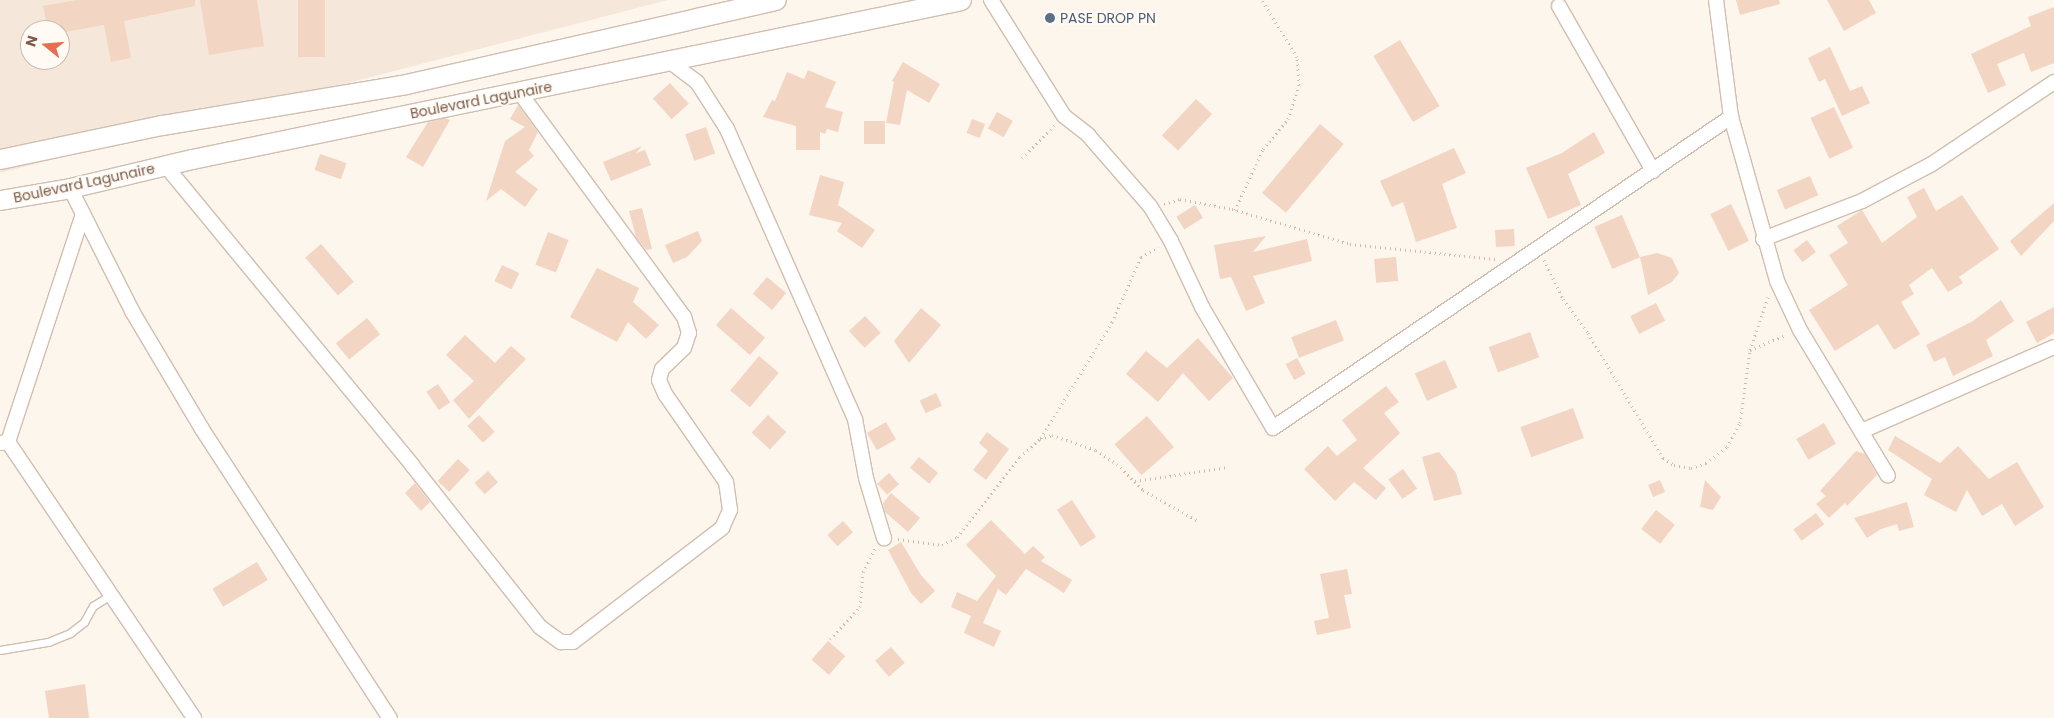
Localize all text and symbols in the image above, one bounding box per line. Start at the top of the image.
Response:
place label: PASE DROP PN [1060,10,1156,26]
marker: PASE DROP PN [1044,12,1056,24]
north arrow [20,20,70,70]
text: N [21,33,43,49]
street label: Boulevard Lagunaire [409,78,553,122]
street label: Boulevard Lagunaire [12,160,156,206]

